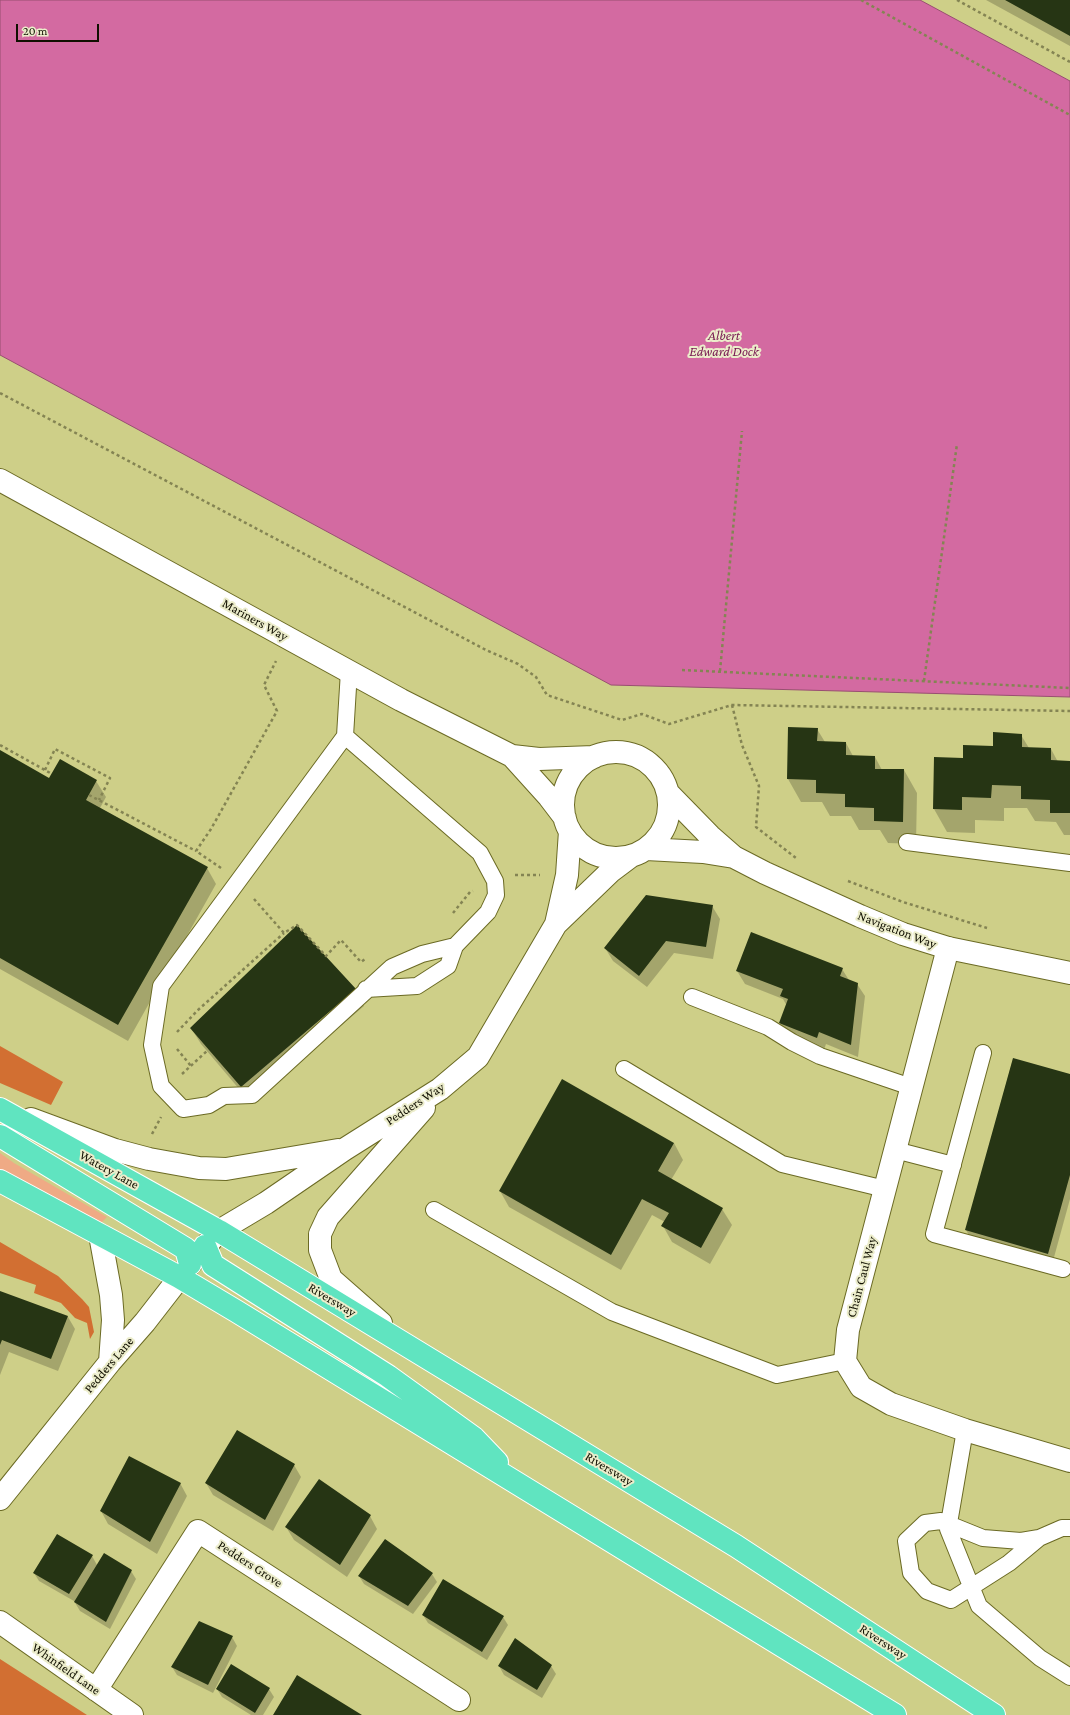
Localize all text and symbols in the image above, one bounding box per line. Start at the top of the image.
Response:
scale bar [18,16,101,42]
text: 20 m [23,24,47,38]
water label: Albert Edward Dock [689,328,759,360]
street label: Mariners Way [219,596,291,644]
street label: Navigation Way [855,908,939,952]
street label: Pedders Way [383,1079,447,1129]
street label: Watery Lane [77,1147,141,1193]
street label: Chain Caul Way [844,1235,880,1319]
street label: Riversway [305,1280,359,1320]
street label: Pedders Lane [81,1334,137,1396]
street label: Riversway [582,1449,636,1489]
street label: Pedders Grove [215,1537,285,1591]
street label: Riversway [856,1621,910,1663]
street label: Whinfield Lane [29,1640,103,1698]

